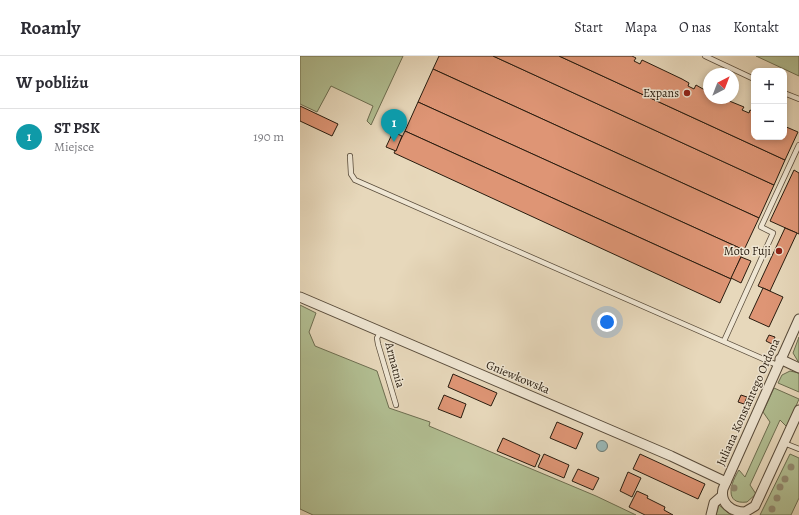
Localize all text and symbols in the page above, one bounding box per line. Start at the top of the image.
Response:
text: Roamly [20,15,80,41]
text: Start [574,18,603,37]
text: Mapa [625,18,657,37]
text: O nas [679,18,711,37]
text: Kontakt [733,18,779,37]
north arrow [703,68,739,104]
map controls [751,68,787,140]
button: + [751,68,787,104]
text: W pobliżu [16,71,88,94]
place label: Expans [643,85,679,101]
marker: Expans [682,88,692,98]
button: − [751,104,787,140]
pin: 1 [381,109,407,142]
text: ST PSK [54,118,100,138]
text: 1 [27,128,31,145]
text: 190 m [253,128,284,145]
text: Miejsce [54,138,94,155]
place label: Moto Fuji [724,243,771,259]
marker: Moto Fuji [774,246,784,256]
your location [597,312,617,332]
street label: Juliana Konstantego Ordona [713,335,784,468]
street label: Armatnia [381,340,409,390]
street label: Gniewkowska [484,356,553,398]

